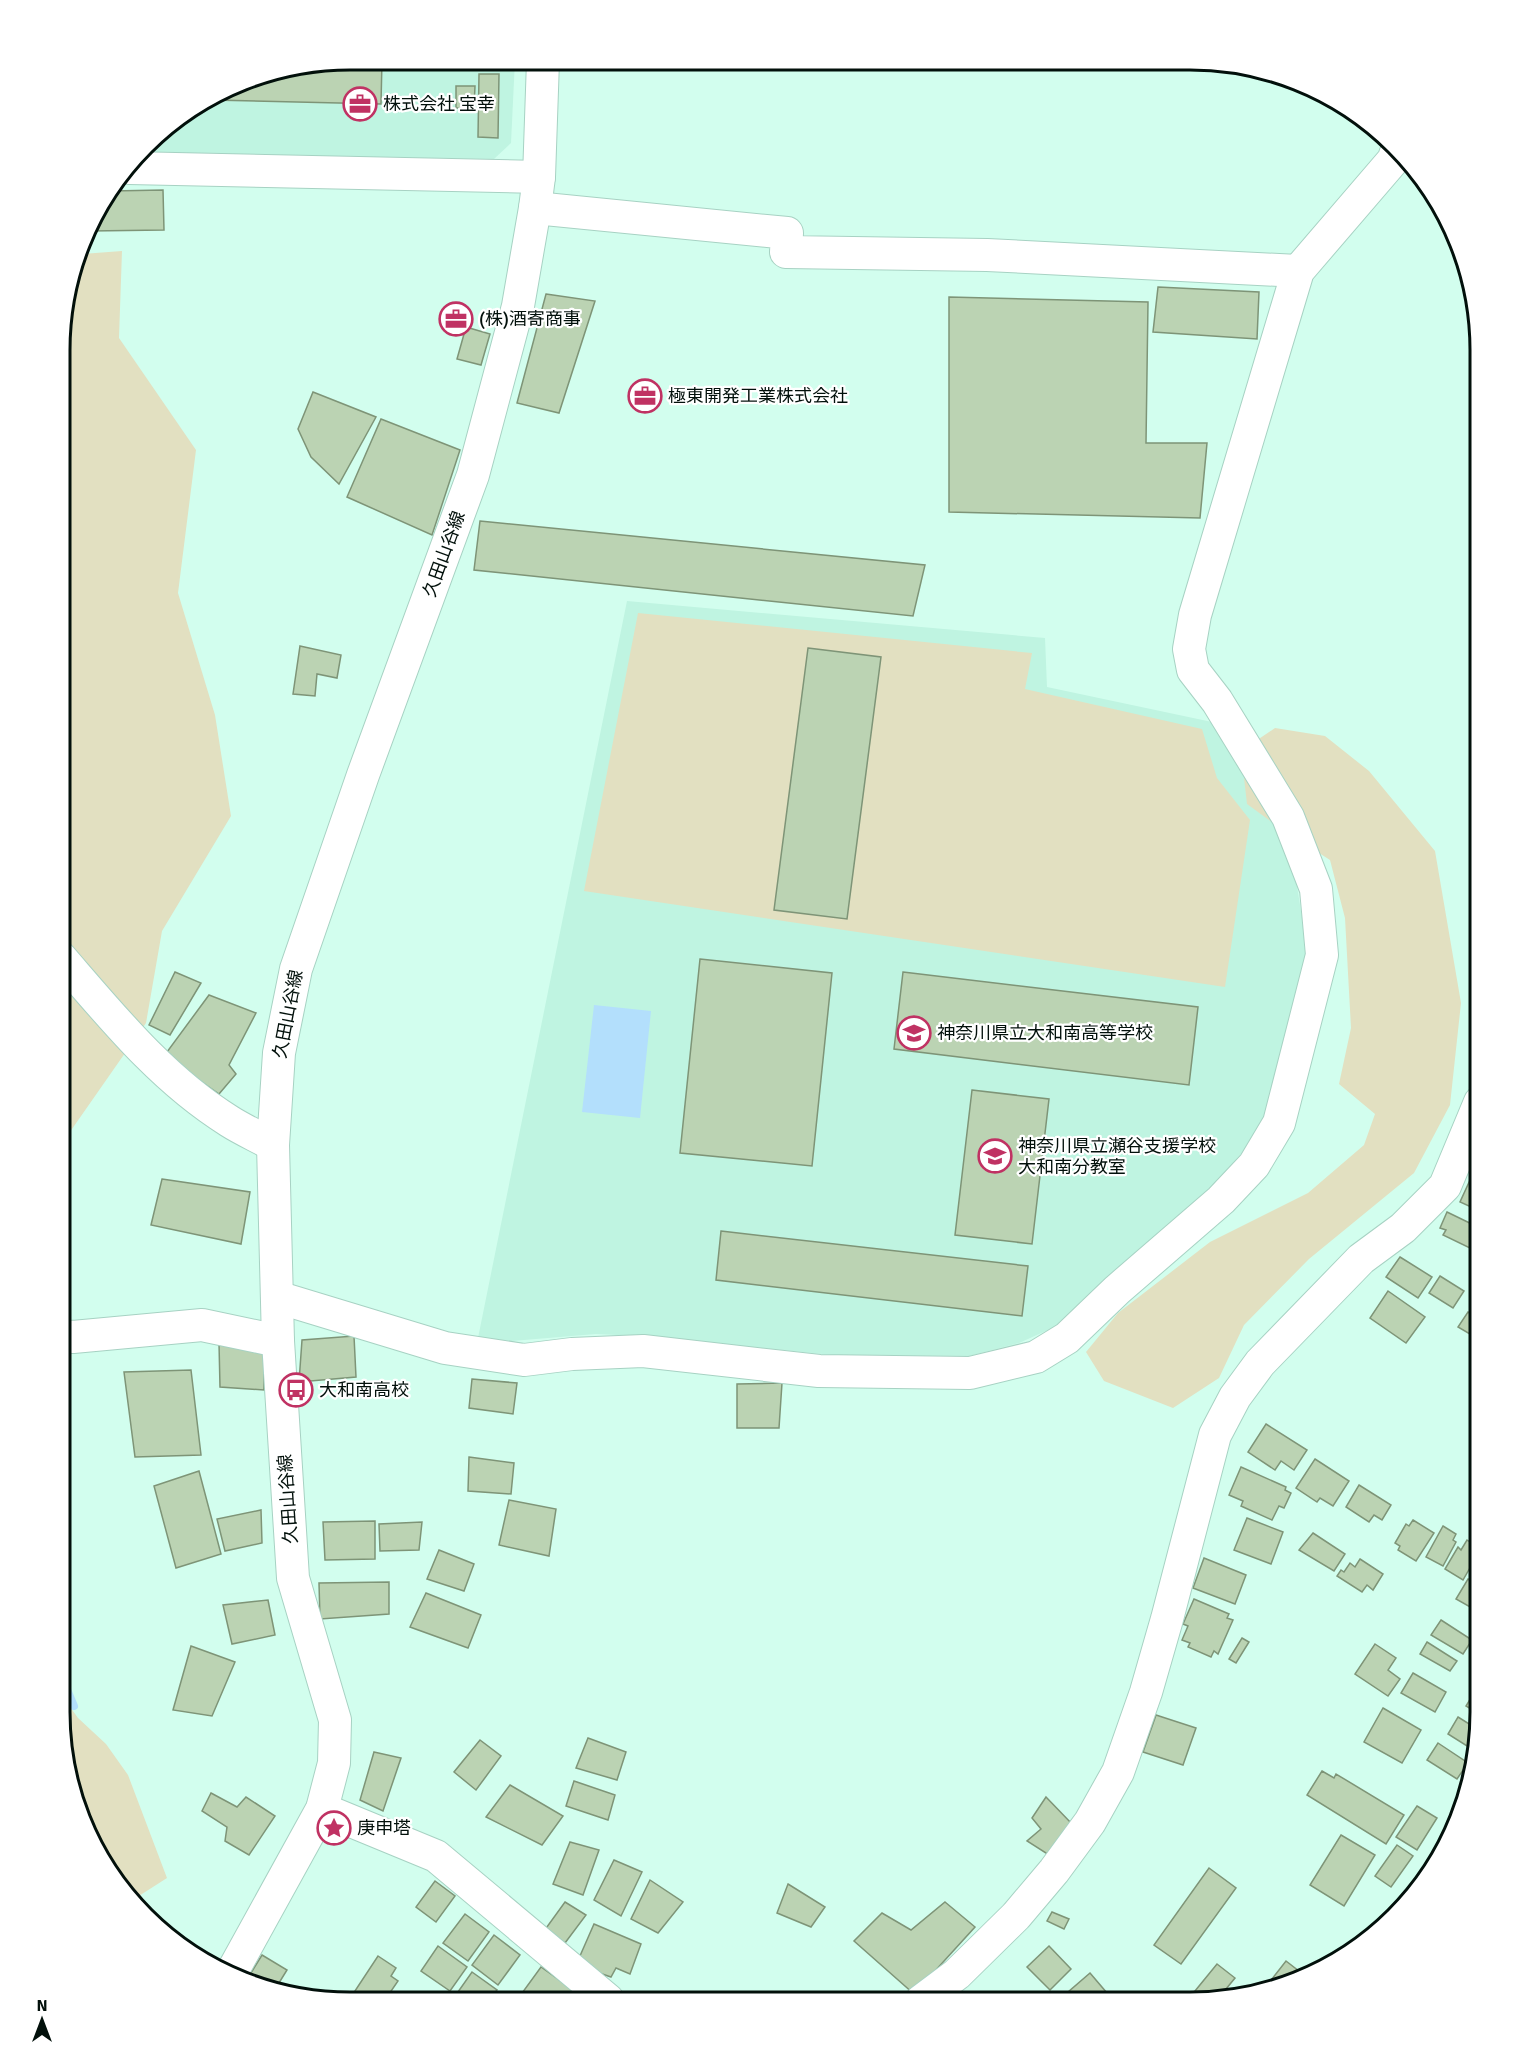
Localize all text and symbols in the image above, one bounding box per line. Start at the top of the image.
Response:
office icon: 株式会社 宝幸 [342,86,378,122]
place label: 株式会社 宝幸 [383,93,495,115]
office icon: (株)酒寄商事 [438,301,474,337]
place label: (株)酒寄商事 [479,308,581,330]
office icon: 極東開発工業株式会社 [627,378,663,414]
place label: 極東開発工業株式会社 [668,385,848,407]
street label: 久田山谷線 [418,508,470,600]
street label: 久田山谷線 [269,968,307,1060]
school or university icon: 神奈川県立大和南高等学校 [896,1015,932,1051]
place label: 神奈川県立大和南高等学校 [937,1022,1153,1044]
place label: 神奈川県立瀬谷支援学校 大和南分教室 [1018,1135,1216,1178]
school or university icon: 神奈川県立瀬谷支援学校 大和南分教室 [977,1138,1013,1174]
bus stop icon: 大和南高校 [278,1372,314,1408]
place label: 大和南高校 [319,1379,409,1401]
street label: 久田山谷線 [274,1453,302,1545]
place icon: 庚申塔 [316,1810,352,1846]
place label: 庚申塔 [357,1817,411,1839]
north arrow [12,1990,72,2050]
text: N [36,1996,48,2016]

